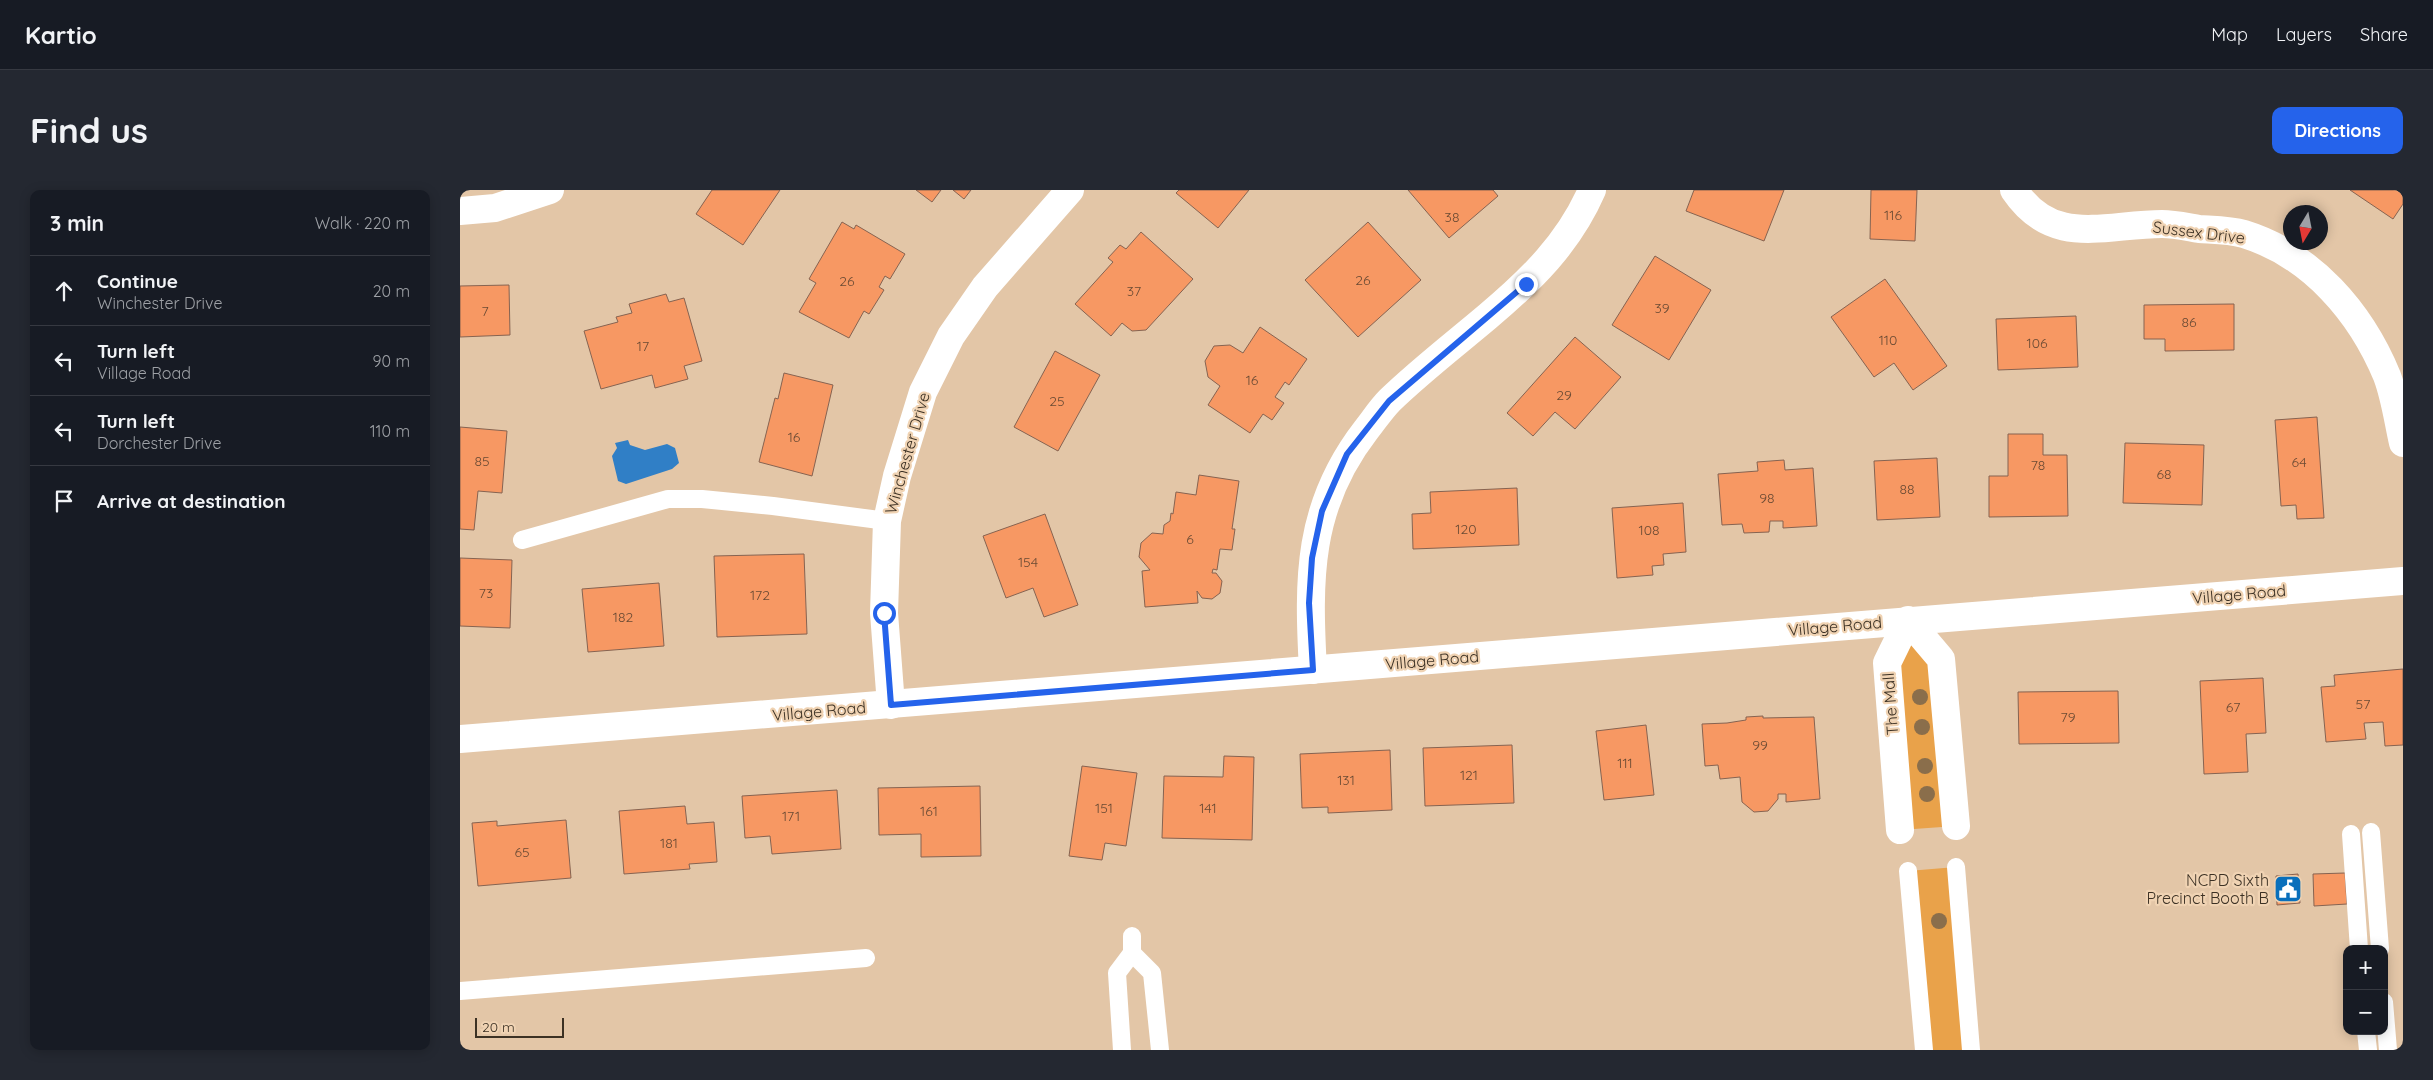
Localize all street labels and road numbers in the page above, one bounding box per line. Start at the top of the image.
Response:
street label: Sussex Drive [2152,216,2246,248]
street label: Winchester Drive [880,390,934,516]
street label: Village Road [2191,580,2287,608]
street label: Village Road [1787,612,1883,640]
street label: Village Road [1384,646,1480,674]
street label: The Mall [1878,672,1902,736]
street label: Village Road [771,697,867,725]

